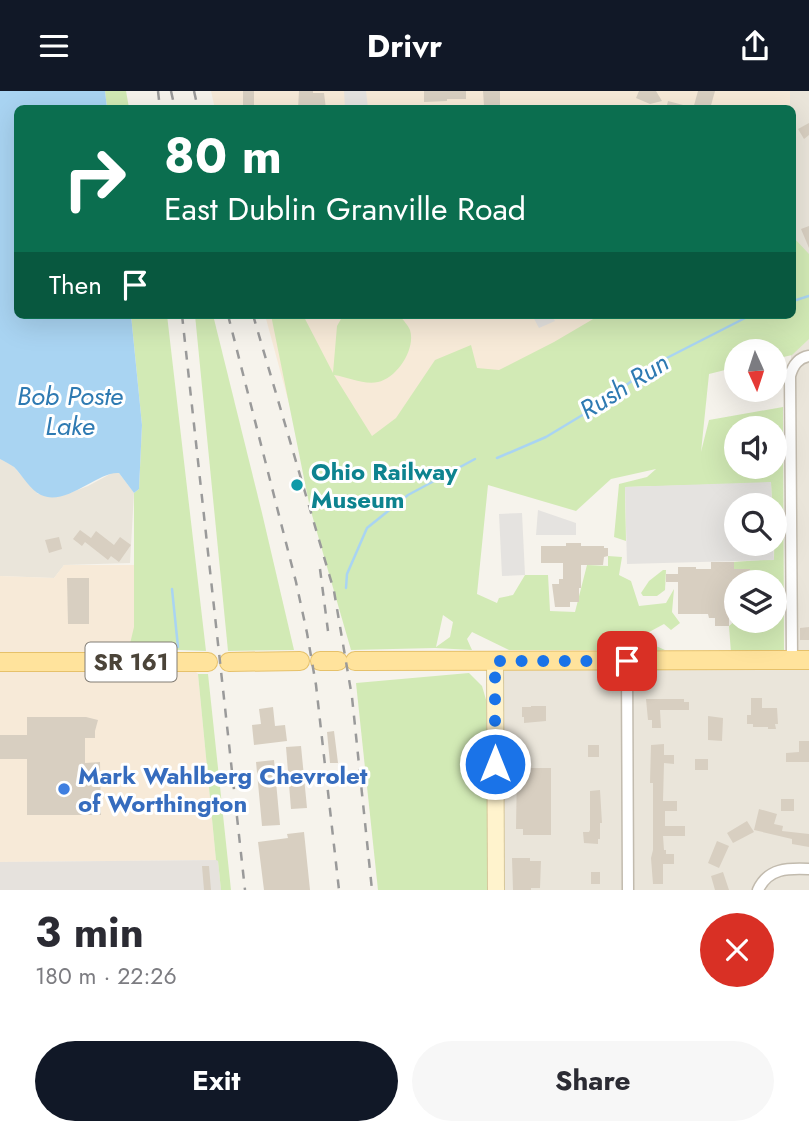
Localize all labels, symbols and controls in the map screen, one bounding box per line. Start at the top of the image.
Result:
text: Drivr [367,23,442,69]
icon: menu [35,27,73,65]
icon: share [736,27,774,65]
text: 80 m [164,121,282,191]
icon: right [49,133,140,224]
text: East Dublin Granville Road [164,186,526,232]
text: Then [49,266,102,304]
icon: arrive [116,266,154,304]
north arrow [724,339,788,403]
map controls [724,339,787,633]
water label: Rush Run [572,344,676,428]
water label: Bob Poste Lake [17,377,123,445]
button: sound [724,416,787,479]
place label: Ohio Railway Museum [311,454,458,517]
marker: Ohio Railway Museum [289,477,305,493]
button: search [724,493,787,556]
button: layers [724,570,787,633]
pin [597,631,657,691]
icon: arrive [608,642,646,680]
road number: SR 161 [86,643,176,681]
position arrow [458,727,532,801]
place label: Mark Wahlberg Chevrolet of Worthington [78,758,368,821]
marker: Mark Wahlberg Chevrolet of Worthington [56,781,72,797]
text: 3 min [35,902,144,963]
button: close [700,913,774,987]
text: 180 m · 22:26 [35,959,177,993]
button: Exit [35,1041,398,1121]
button: Share [412,1041,774,1121]

